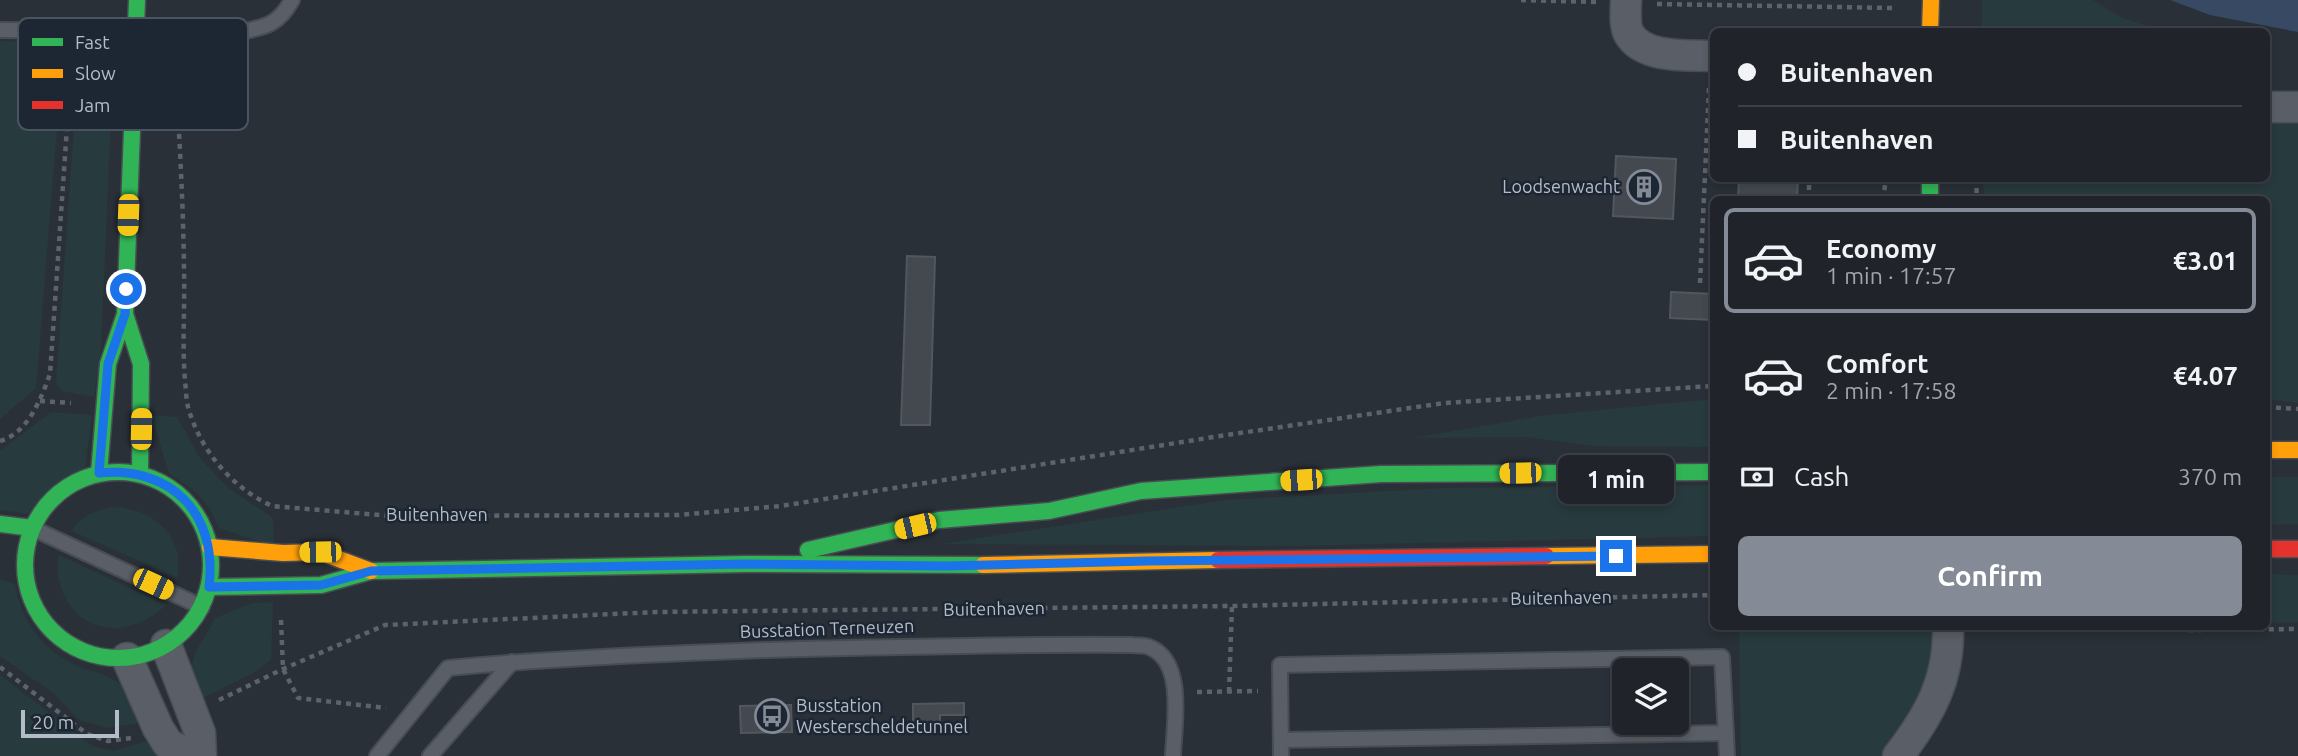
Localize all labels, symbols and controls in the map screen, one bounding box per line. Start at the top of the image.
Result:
legend [18,18,248,130]
text: Fast [75,31,110,53]
text: Buitenhaven [1780,58,1934,87]
text: Slow [75,62,116,84]
text: Jam [75,94,111,116]
text: Buitenhaven [1780,125,1934,154]
building icon: Loodsenwacht [1625,168,1663,206]
place label: Loodsenwacht [1502,176,1620,196]
car [117,194,140,236]
icon: car [1742,229,1805,292]
text: Economy [1826,234,1936,263]
text: €3.01 [2173,246,2238,275]
text: 1 min · 17:57 [1826,263,1957,288]
route start [110,273,142,305]
icon: car [1742,344,1805,407]
text: Comfort [1826,349,1929,378]
text: €4.07 [2173,361,2238,390]
text: 2 min · 17:58 [1826,378,1957,403]
car [131,408,152,450]
callout: 1 min [1558,454,1674,504]
icon: cash [1738,458,1776,496]
car [1499,462,1542,484]
text: Cash [1794,462,1849,491]
text: 370 m [2178,464,2242,489]
text: 1 min [1587,467,1645,492]
car [1280,468,1323,492]
street label: Buitenhaven [386,504,488,524]
car [893,511,938,541]
button: Confirm [1738,536,2242,616]
route end [1600,540,1632,572]
car [299,541,342,563]
car [130,566,177,602]
street label: Buitenhaven [1510,586,1612,608]
street label: Buitenhaven [943,597,1045,619]
street label: Busstation Terneuzen [739,615,915,641]
map controls [1612,658,1689,735]
button: layers [1612,658,1689,735]
place label: Busstation Westerscheldetunnel [796,695,968,736]
bus stop icon: Busstation Westerscheldetunnel [753,697,791,735]
scale bar [21,707,119,739]
text: 20 m [32,711,74,733]

